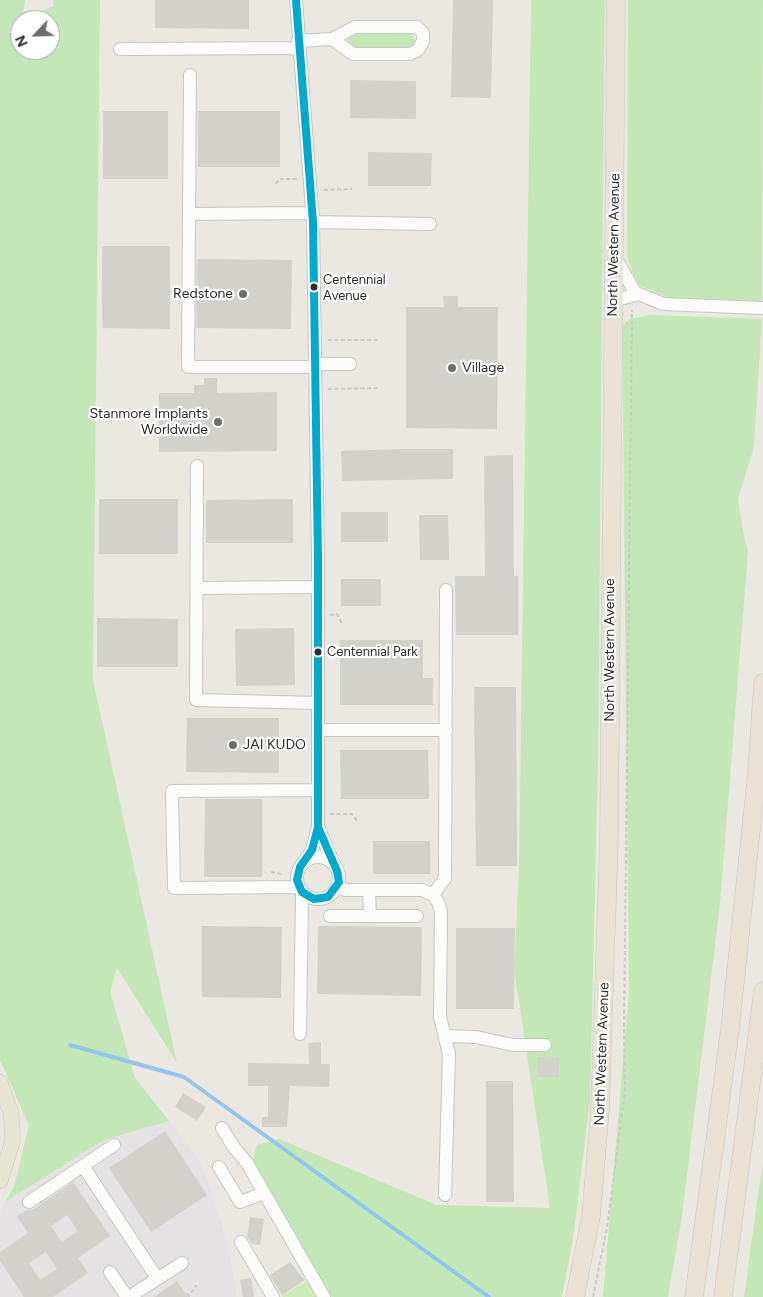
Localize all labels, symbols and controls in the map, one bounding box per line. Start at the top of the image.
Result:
north arrow [10,10,60,60]
text: N [12,33,32,49]
street label: North Western Avenue [604,173,624,317]
place label: Centennial Avenue [323,272,386,303]
marker: Centennial Avenue [309,282,319,292]
place label: Redstone [173,286,233,302]
marker: Redstone [237,288,249,300]
place label: Village [462,360,504,376]
marker: Village [446,362,458,374]
place label: Stanmore Implants Worldwide [89,406,208,438]
marker: Stanmore Implants Worldwide [212,416,224,428]
street label: North Western Avenue [602,578,618,722]
place label: Centennial Park [327,644,418,660]
marker: Centennial Park [313,647,323,657]
place label: JAI KUDO [243,737,306,753]
marker: JAI KUDO [227,739,239,751]
street label: North Western Avenue [591,982,613,1126]

